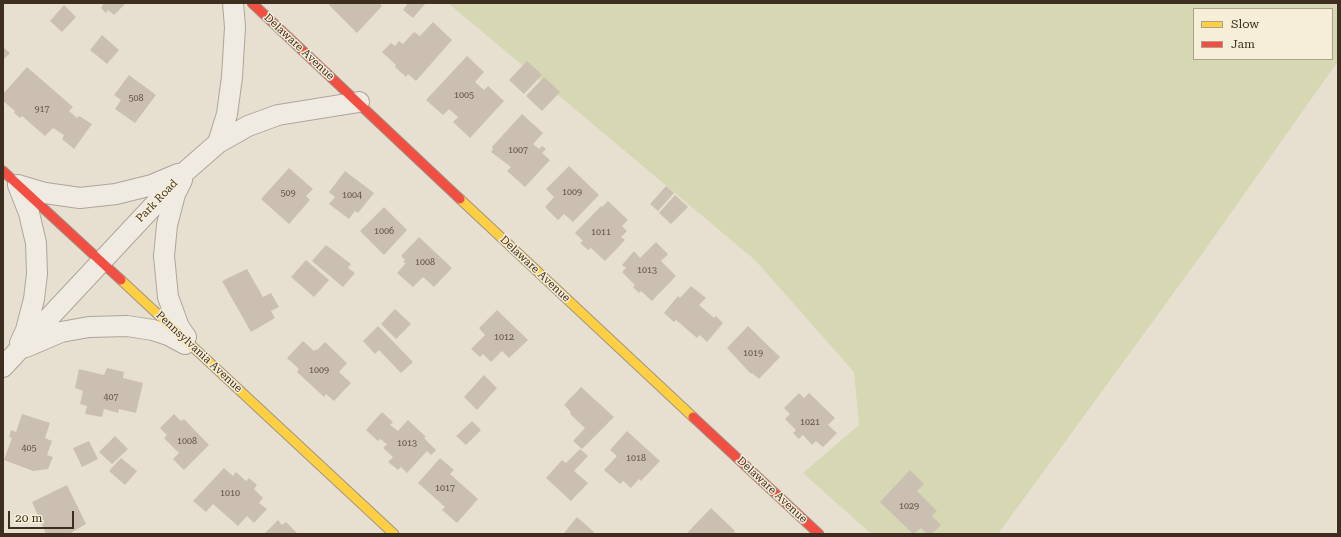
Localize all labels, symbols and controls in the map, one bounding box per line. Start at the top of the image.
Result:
legend [1193,8,1333,60]
street label: Delaware Avenue [261,11,337,83]
text: Slow [1231,17,1259,31]
text: Jam [1231,37,1255,51]
house number: 1005 [454,90,474,100]
house number: 508 [128,93,144,103]
house number: 917 [34,104,50,114]
house number: 1007 [508,145,528,155]
street label: Park Road [133,177,181,225]
house number: 1009 [562,187,582,197]
house number: 509 [280,188,296,198]
house number: 1004 [342,190,362,200]
house number: 1006 [374,226,394,236]
house number: 1011 [591,227,611,237]
street label: Delaware Avenue [497,233,573,305]
house number: 1008 [415,257,435,267]
house number: 1013 [637,265,657,275]
street label: Pennsylvania Avenue [153,309,245,395]
house number: 1012 [494,332,514,342]
house number: 1019 [743,348,763,358]
house number: 1009 [309,365,329,375]
house number: 407 [103,392,119,402]
house number: 1021 [800,417,820,427]
house number: 1008 [177,436,197,446]
house number: 1013 [397,438,417,448]
house number: 405 [21,443,37,453]
house number: 1018 [626,453,646,463]
street label: Delaware Avenue [734,454,810,526]
house number: 1017 [435,483,455,493]
house number: 1010 [220,488,240,498]
house number: 1029 [899,501,919,511]
scale bar [10,503,76,529]
text: 20 m [15,511,42,525]

